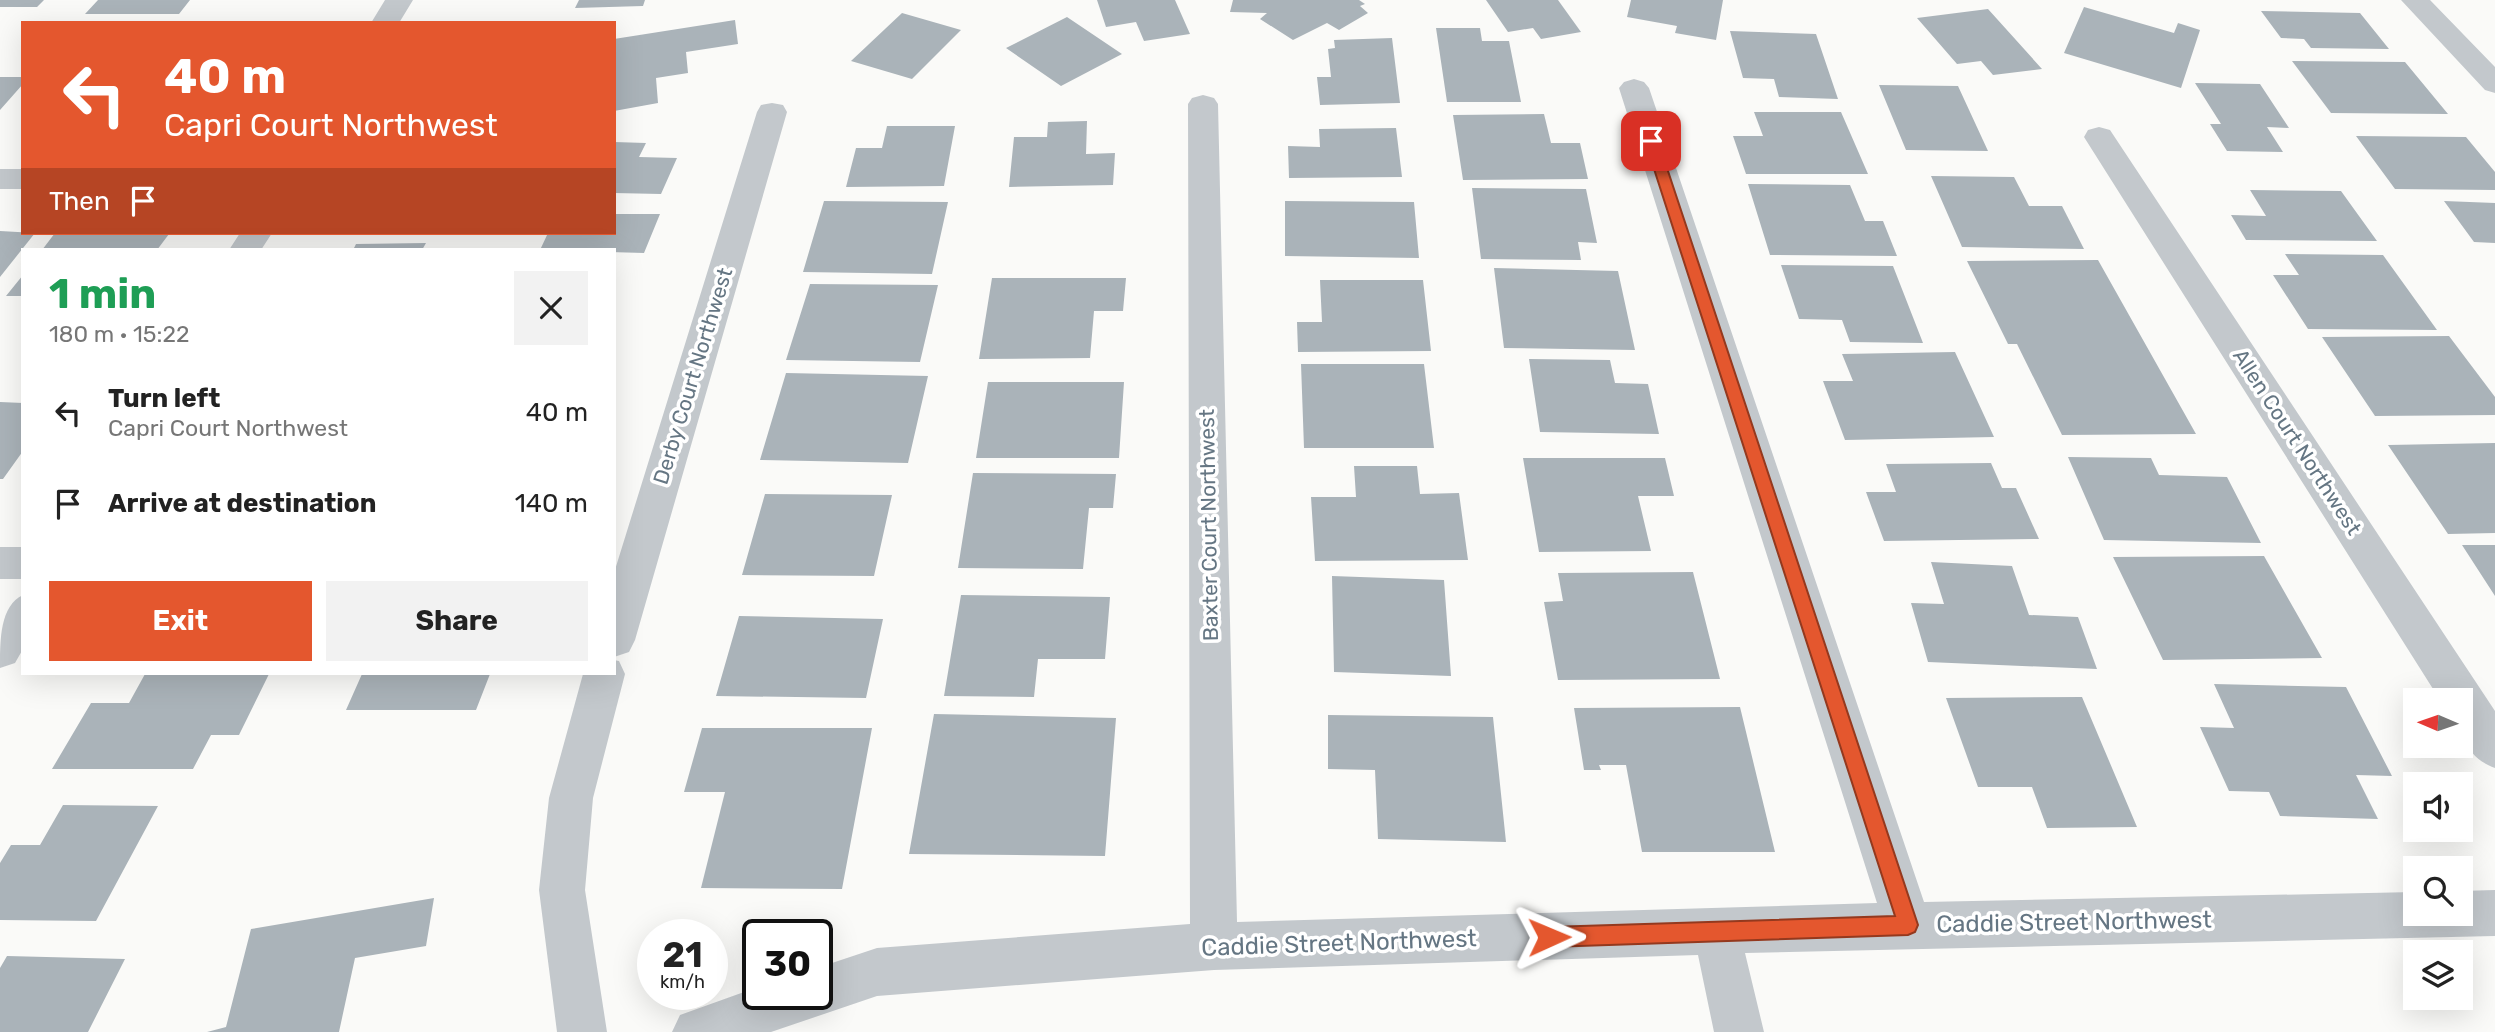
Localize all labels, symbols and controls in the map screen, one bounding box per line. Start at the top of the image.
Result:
text: 40 m [164,47,286,105]
icon: left [49,49,140,140]
text: Capri Court Northwest [164,106,498,144]
pin [1621,111,1681,171]
icon: arrive [1632,122,1670,160]
icon: arrive [124,182,162,220]
text: Then [49,186,110,217]
street label: Derby Court Northwest [648,265,737,487]
text: 1 min [49,269,156,319]
button: close [514,271,588,345]
text: 180 m · 15:22 [49,320,189,348]
street label: Allen Court Northwest [2228,344,2367,539]
text: Turn left [108,383,220,414]
icon: left [49,394,87,432]
text: 40 m [526,397,588,428]
street label: Baxter Court Northwest [1194,409,1223,641]
text: Capri Court Northwest [108,414,348,442]
icon: arrive [49,485,87,523]
text: Arrive at destination [108,488,376,519]
text: 140 m [515,488,588,519]
button: Exit [49,581,312,661]
button: Share [326,581,588,661]
north arrow [2403,688,2473,758]
map controls [2403,688,2473,1010]
button: sound [2403,772,2473,842]
button: search [2403,856,2473,926]
position arrow [1512,900,1586,974]
street label: Caddie Street Northwest [1936,906,2212,938]
speed limit sign: 30 [742,919,833,1010]
street label: Caddie Street Northwest [1201,924,1477,962]
text: 21 [662,934,703,976]
button: layers [2403,940,2473,1010]
text: km/h [660,971,705,993]

